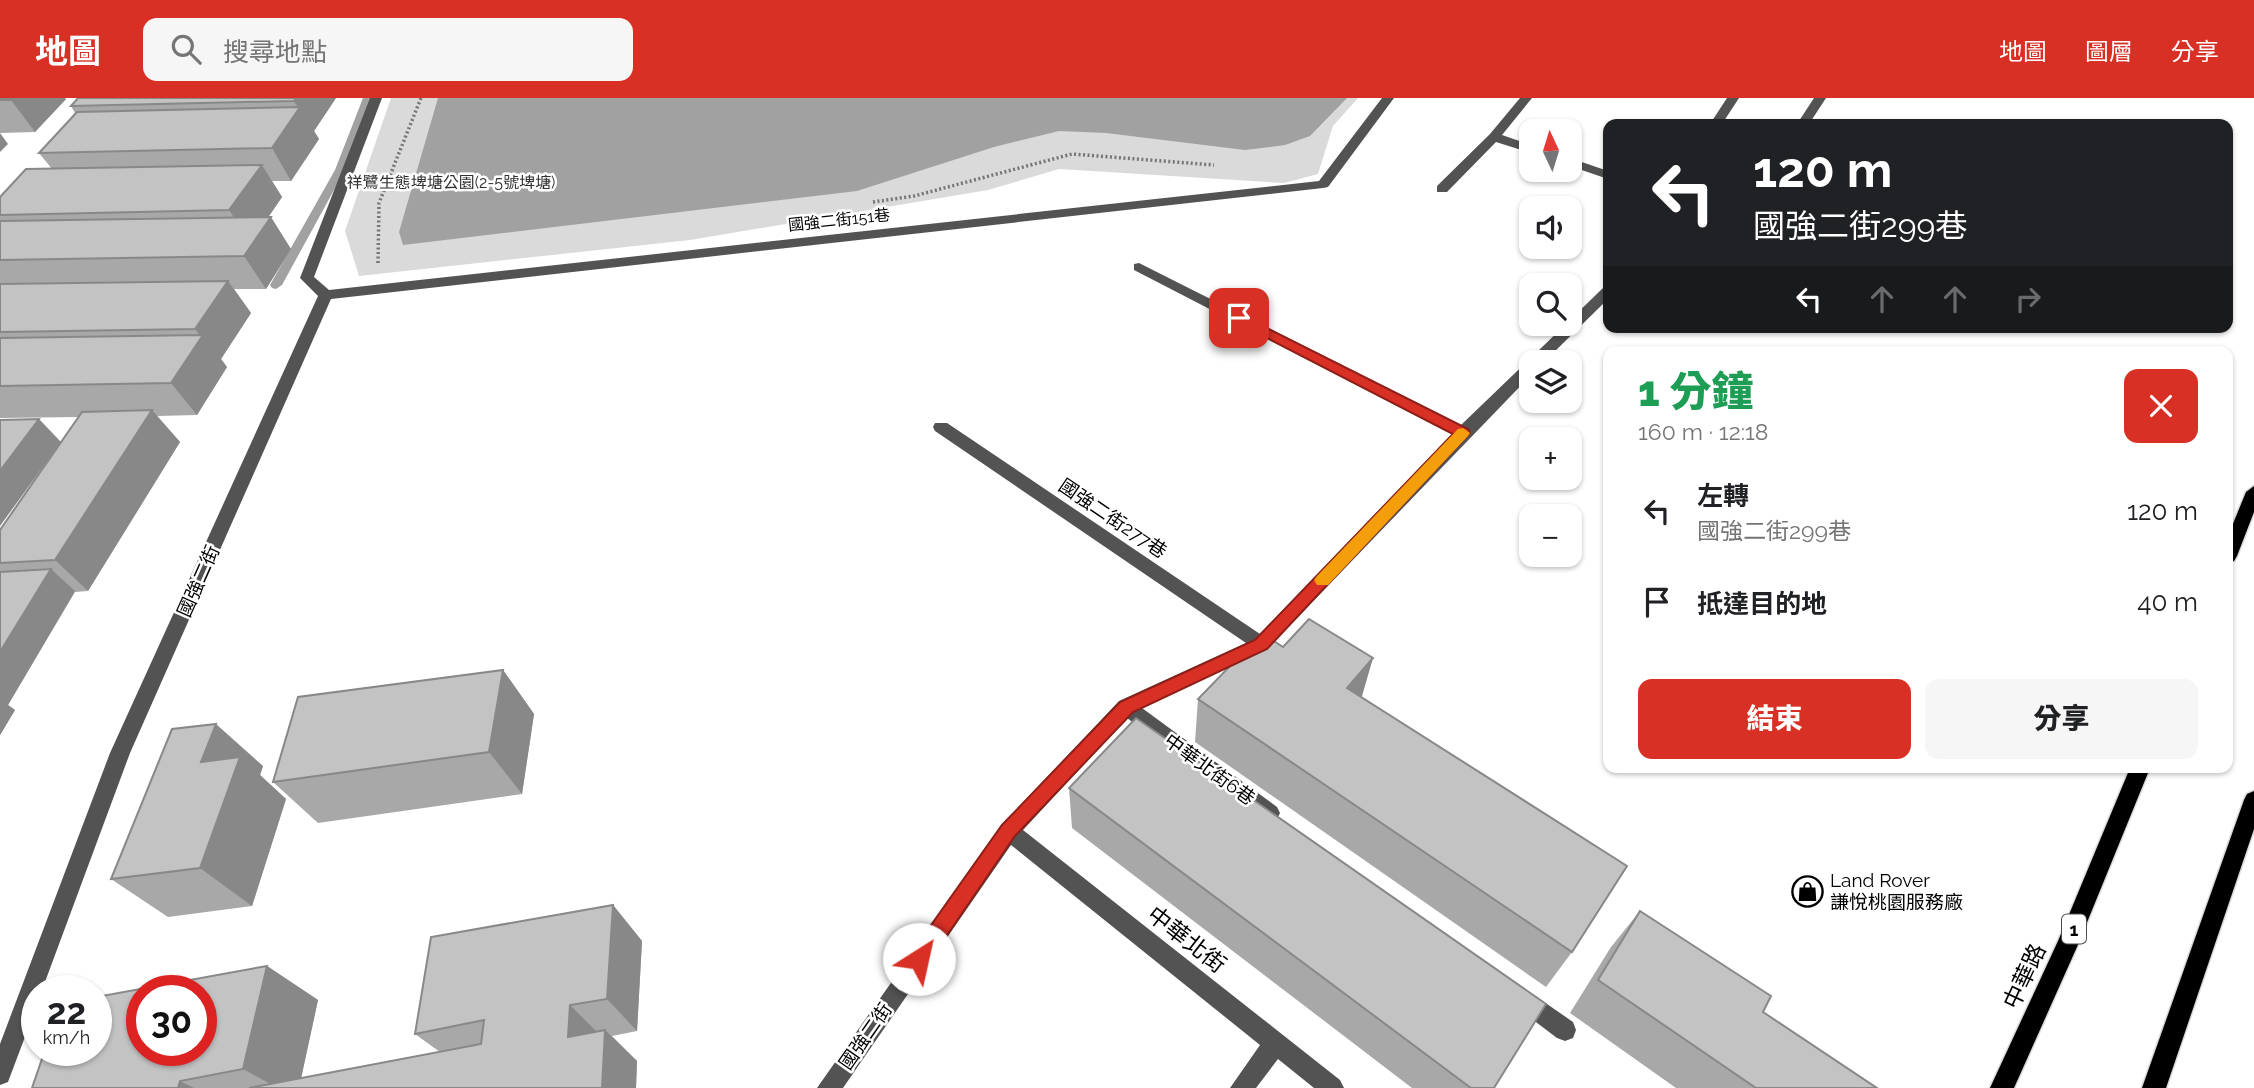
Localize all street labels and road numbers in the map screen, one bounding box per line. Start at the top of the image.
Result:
street label: 國強二街151巷 [787,205,891,235]
street label: 國強二街277巷 [1055,474,1171,562]
street label: 國強二街 [172,542,224,620]
street label: 中華北街6巷 [1160,729,1260,809]
street label: 中華北街 [1142,900,1232,978]
road number: 1 [2062,914,2086,944]
street label: 中華路 [1997,939,2051,1013]
street label: 國強二街 [834,999,896,1073]

